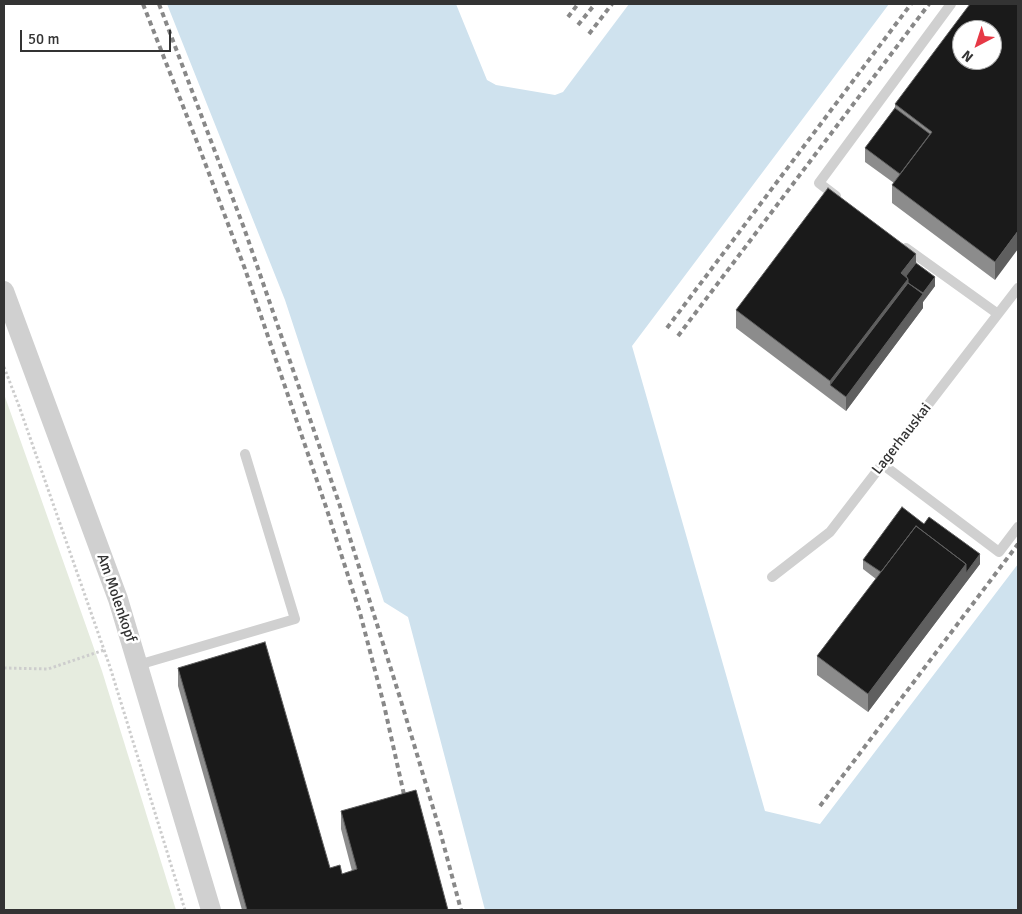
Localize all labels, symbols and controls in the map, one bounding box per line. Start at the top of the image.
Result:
scale bar [22,20,174,52]
north arrow [952,20,1002,70]
text: 50 m [28,30,59,48]
text: N [958,46,977,66]
street label: Lagerhauskai [868,400,936,478]
street label: Am Molenkopf [92,551,140,645]

